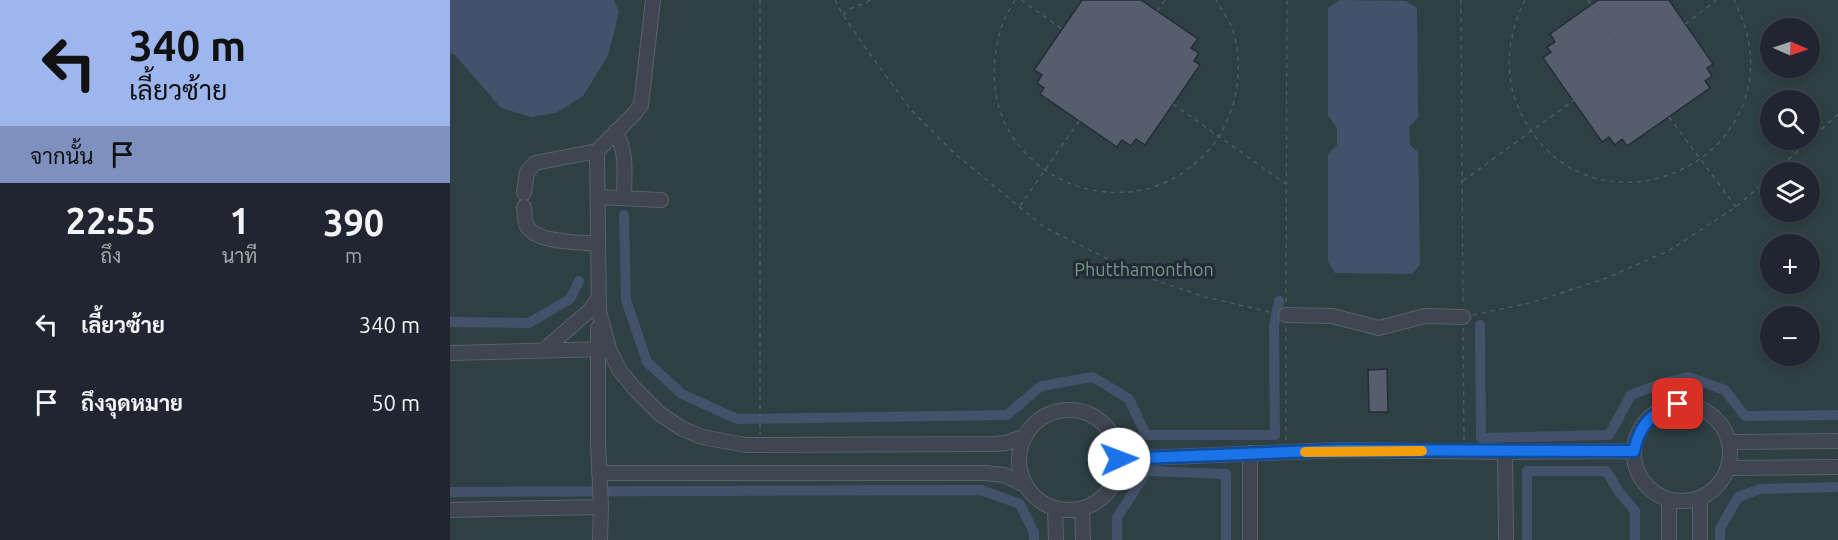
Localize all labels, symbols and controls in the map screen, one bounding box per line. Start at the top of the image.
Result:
north arrow [1760,18,1820,78]
map controls [1760,18,1820,366]
text: 340 m [129,22,246,69]
icon: left [30,24,108,102]
text: เลี้ยวซ้าย [129,75,227,105]
button: search [1760,90,1820,150]
icon: arrive [106,138,139,171]
text: จากนั้น [30,143,94,168]
button: layers [1760,162,1820,222]
text: 22:55 [66,200,156,241]
text: 1 [229,200,250,241]
text: 390 [323,202,384,243]
button: + [1760,234,1820,294]
text: ถึง [101,244,121,267]
text: นาที [222,244,257,267]
text: m [345,244,362,267]
park label: Phutthamonthon [1074,259,1214,279]
button: − [1760,306,1820,366]
icon: left [30,308,63,341]
text: เลี้ยวซ้าย [81,312,165,337]
text: 340 m [359,312,420,337]
pin [1652,378,1703,429]
icon: arrive [30,386,63,419]
icon: arrive [1661,387,1694,420]
text: ถึงจุดหมาย [81,390,183,415]
text: 50 m [371,390,420,415]
position arrow [1087,427,1151,491]

